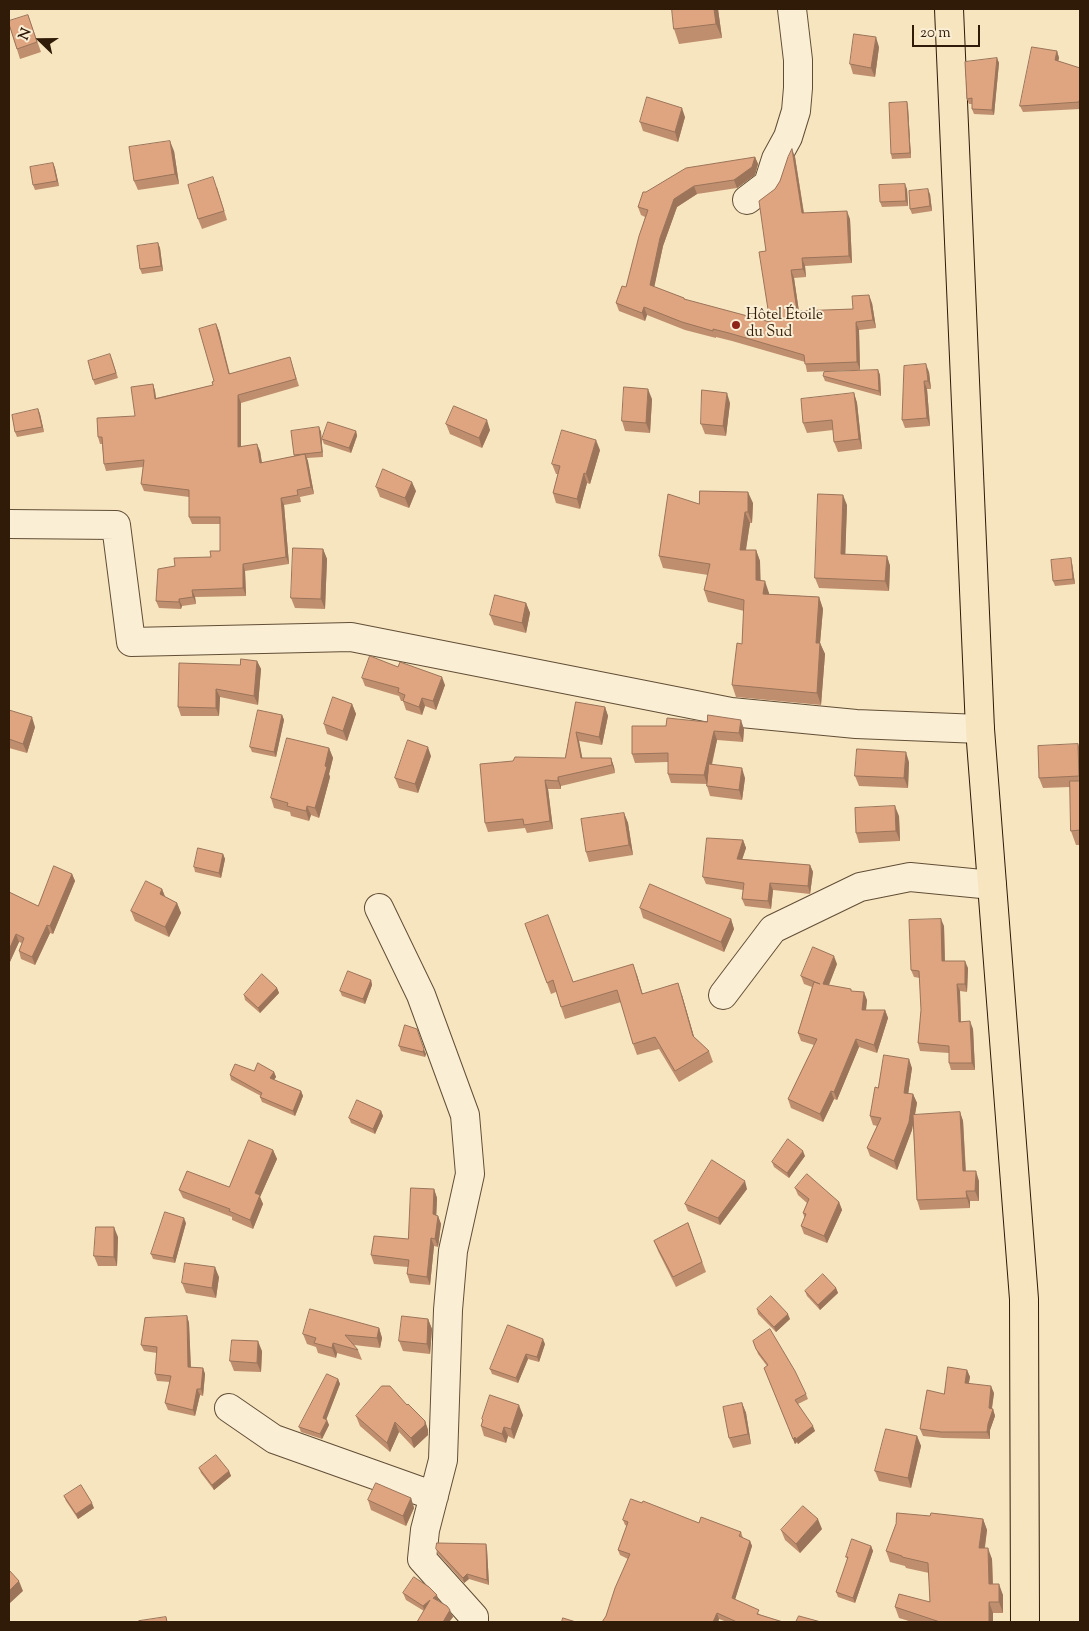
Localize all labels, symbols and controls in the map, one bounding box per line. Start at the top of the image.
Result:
north arrow [15,15,65,65]
scale bar [914,15,982,47]
text: 20 m [920,23,951,44]
text: N [15,25,37,43]
place label: Hôtel Étoile du Sud [746,307,823,342]
marker: Hôtel Étoile du Sud [730,319,742,331]

